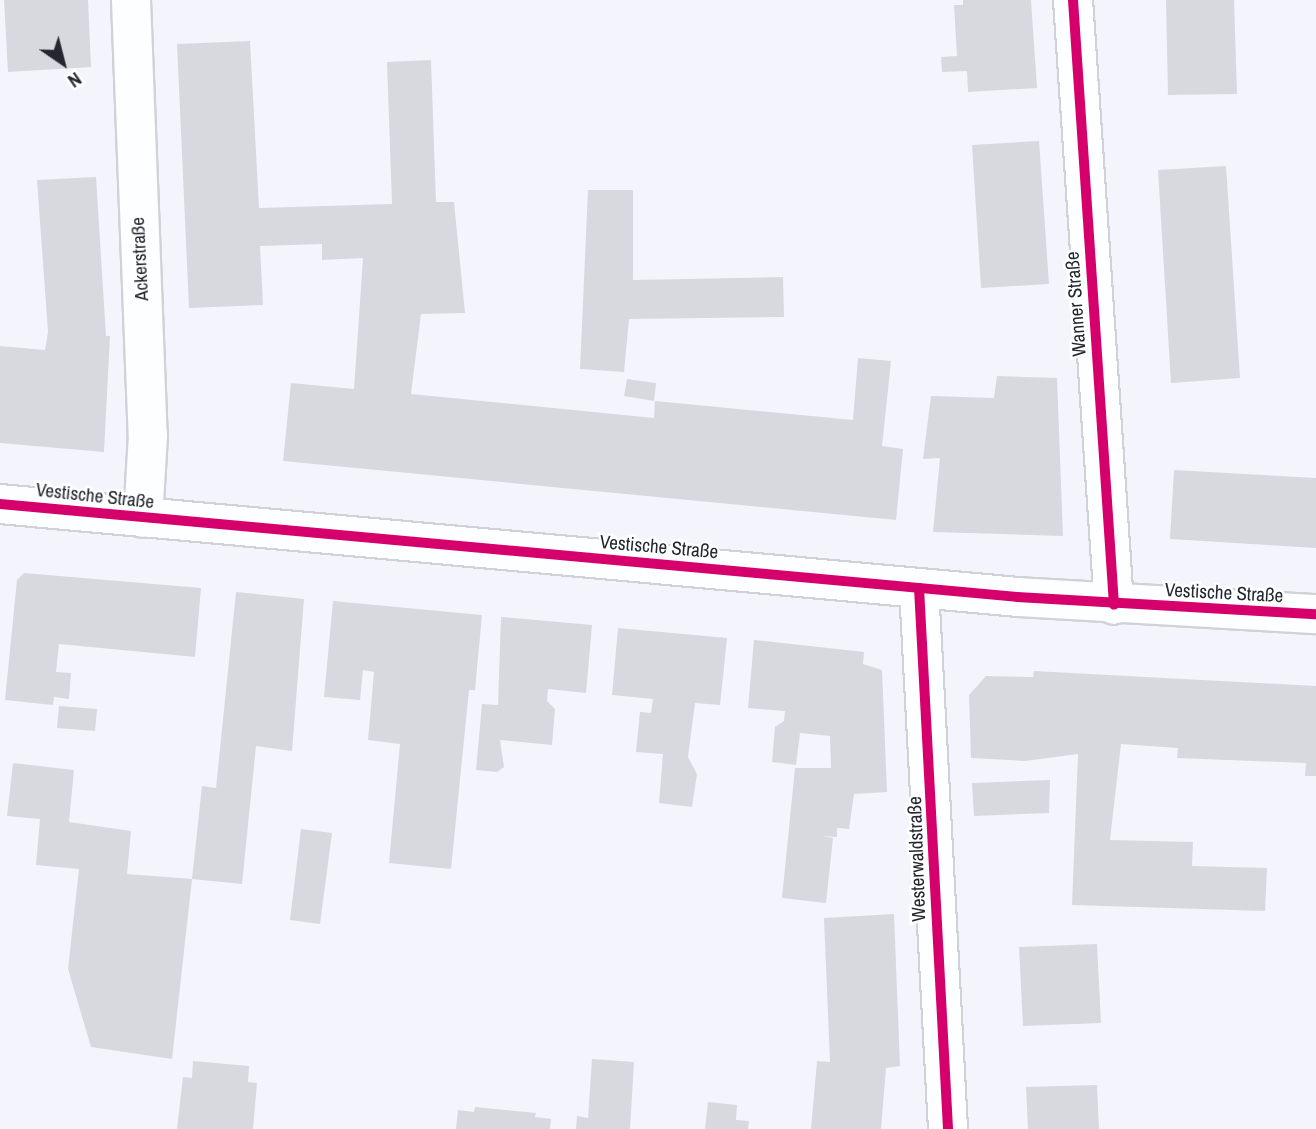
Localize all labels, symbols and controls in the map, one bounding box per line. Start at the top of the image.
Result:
north arrow [28,28,98,98]
text: N [63,66,87,94]
street label: Ackerstraße [126,216,154,302]
street label: Wanner Straße [1061,251,1091,357]
street label: Vestische Straße [35,478,155,514]
street label: Vestische Straße [599,530,719,564]
street label: Vestische Straße [1164,579,1284,607]
street label: Westerwaldstraße [903,796,931,922]

